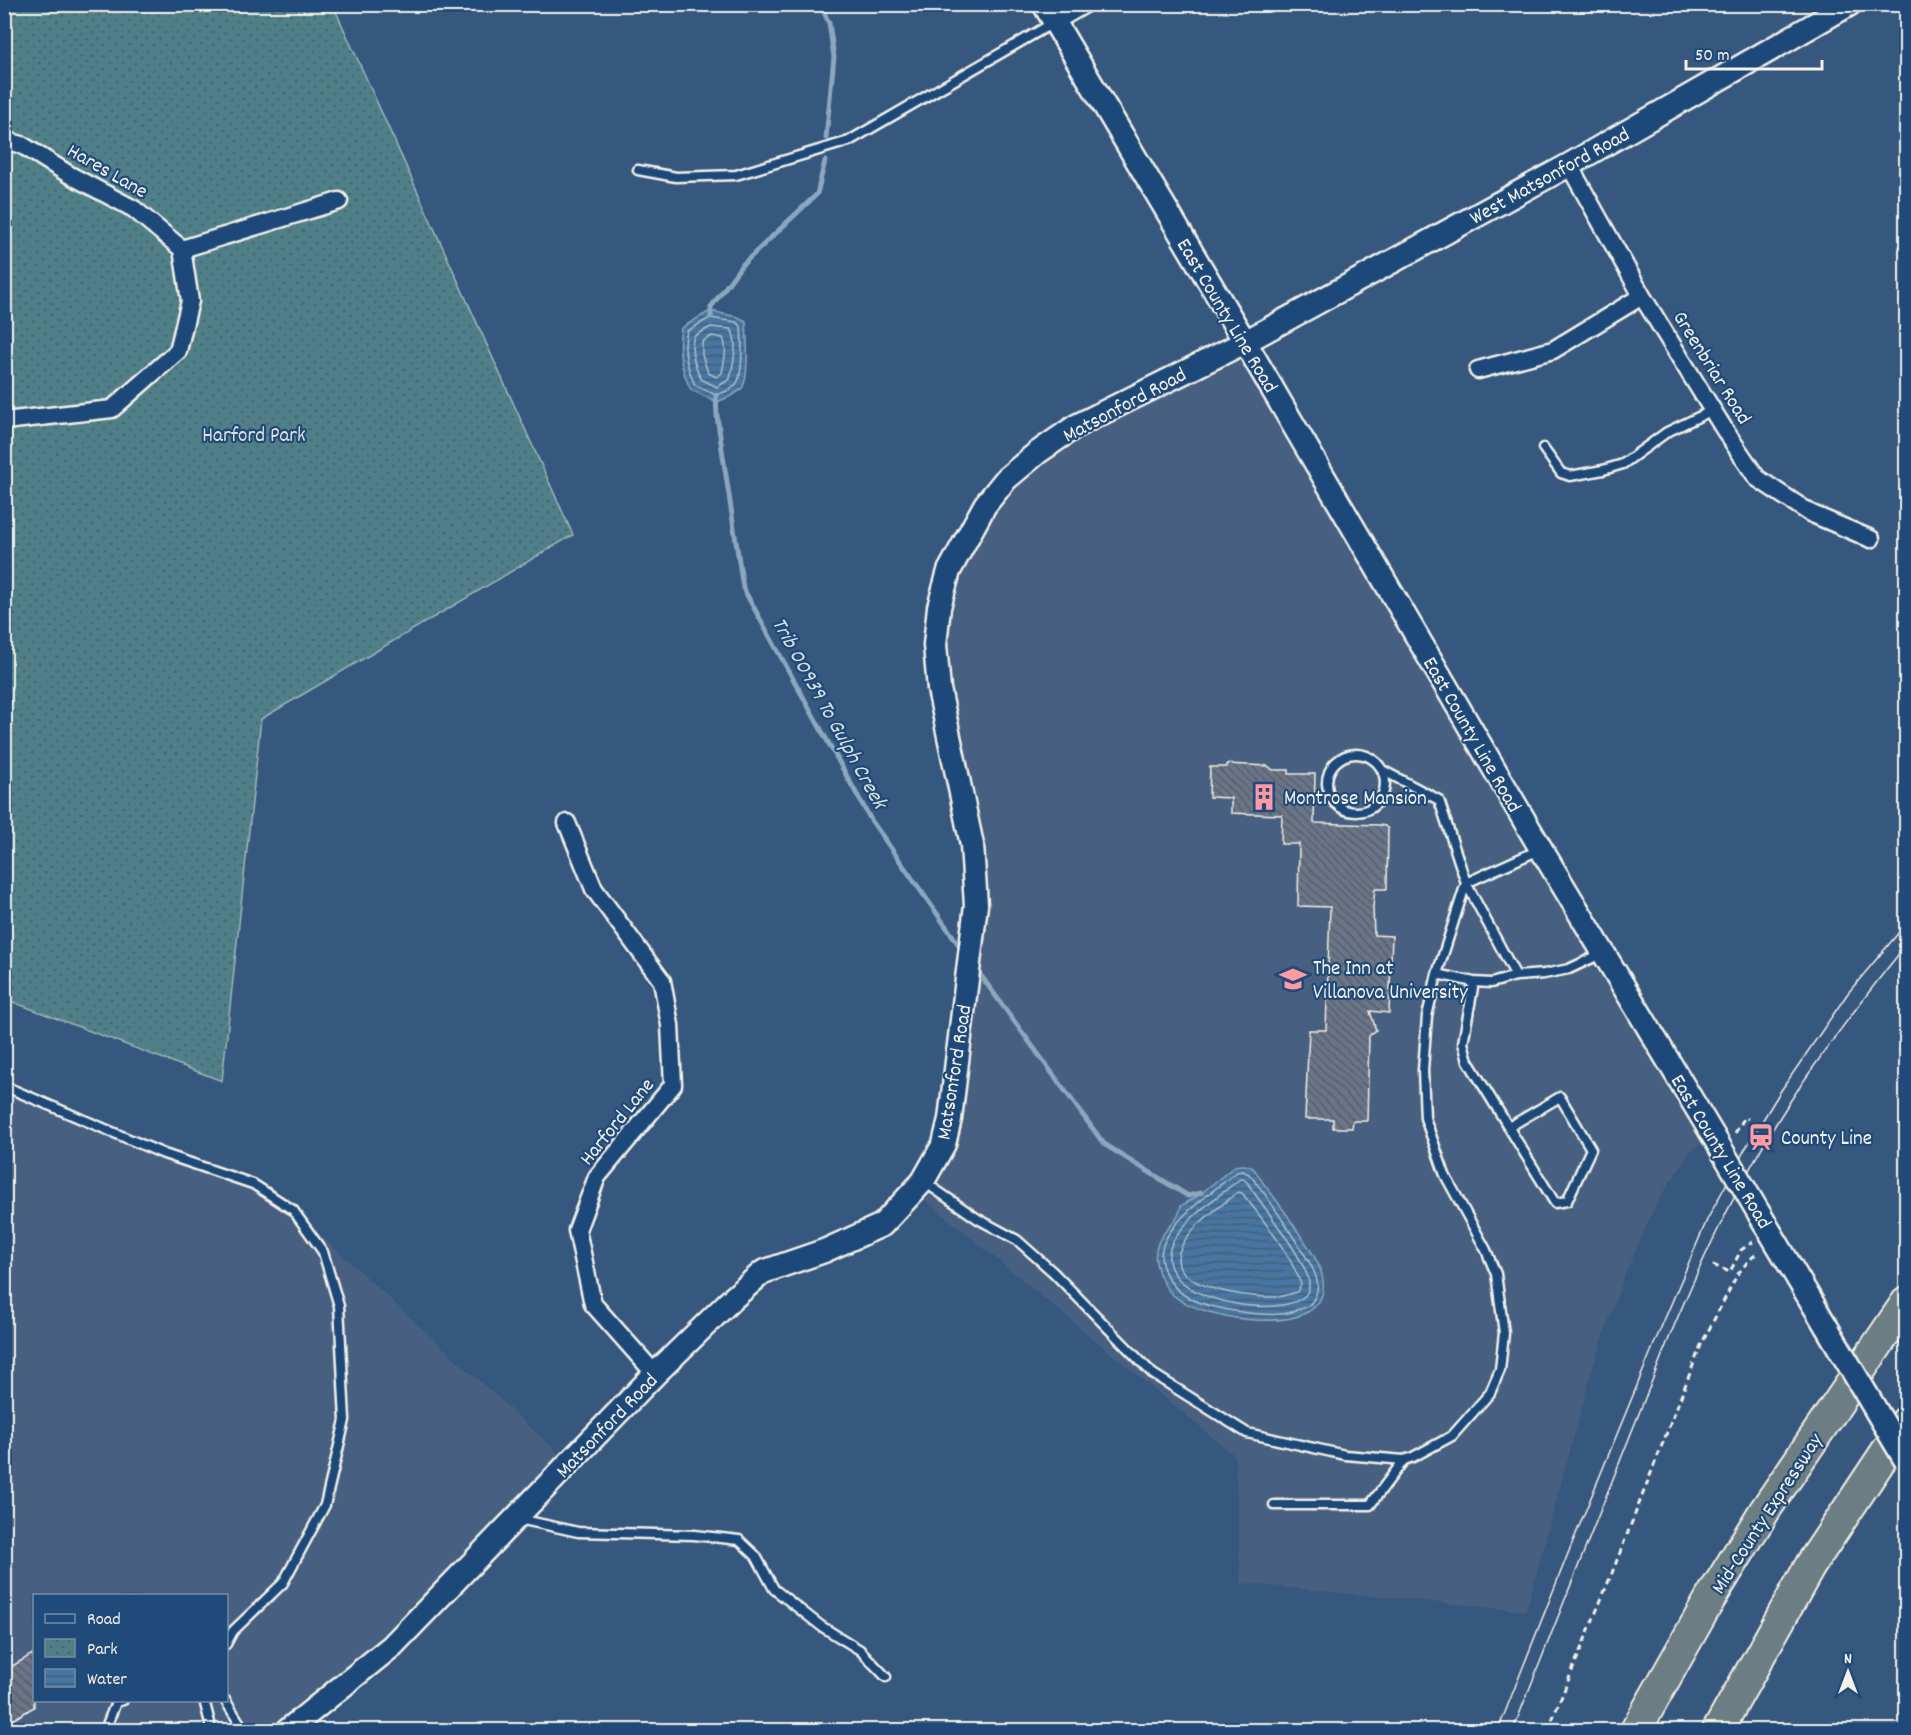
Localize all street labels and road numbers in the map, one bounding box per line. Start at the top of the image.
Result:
street label: West Matsonford Road [1465,121,1636,234]
street label: Hares Lane [61,137,152,208]
street label: East County Line Road [1167,233,1284,400]
street label: Greenbriar Road [1664,306,1757,431]
street label: Matsonford Road [1058,361,1193,452]
street label: East County Line Road [1413,652,1527,819]
street label: Matsonford Road [930,1003,981,1142]
street label: East County Line Road [1661,1069,1778,1236]
street label: Harford Lane [574,1073,663,1173]
street label: Matsonford Road [550,1368,666,1487]
street label: Mid-County Expressway [1705,1428,1832,1601]

